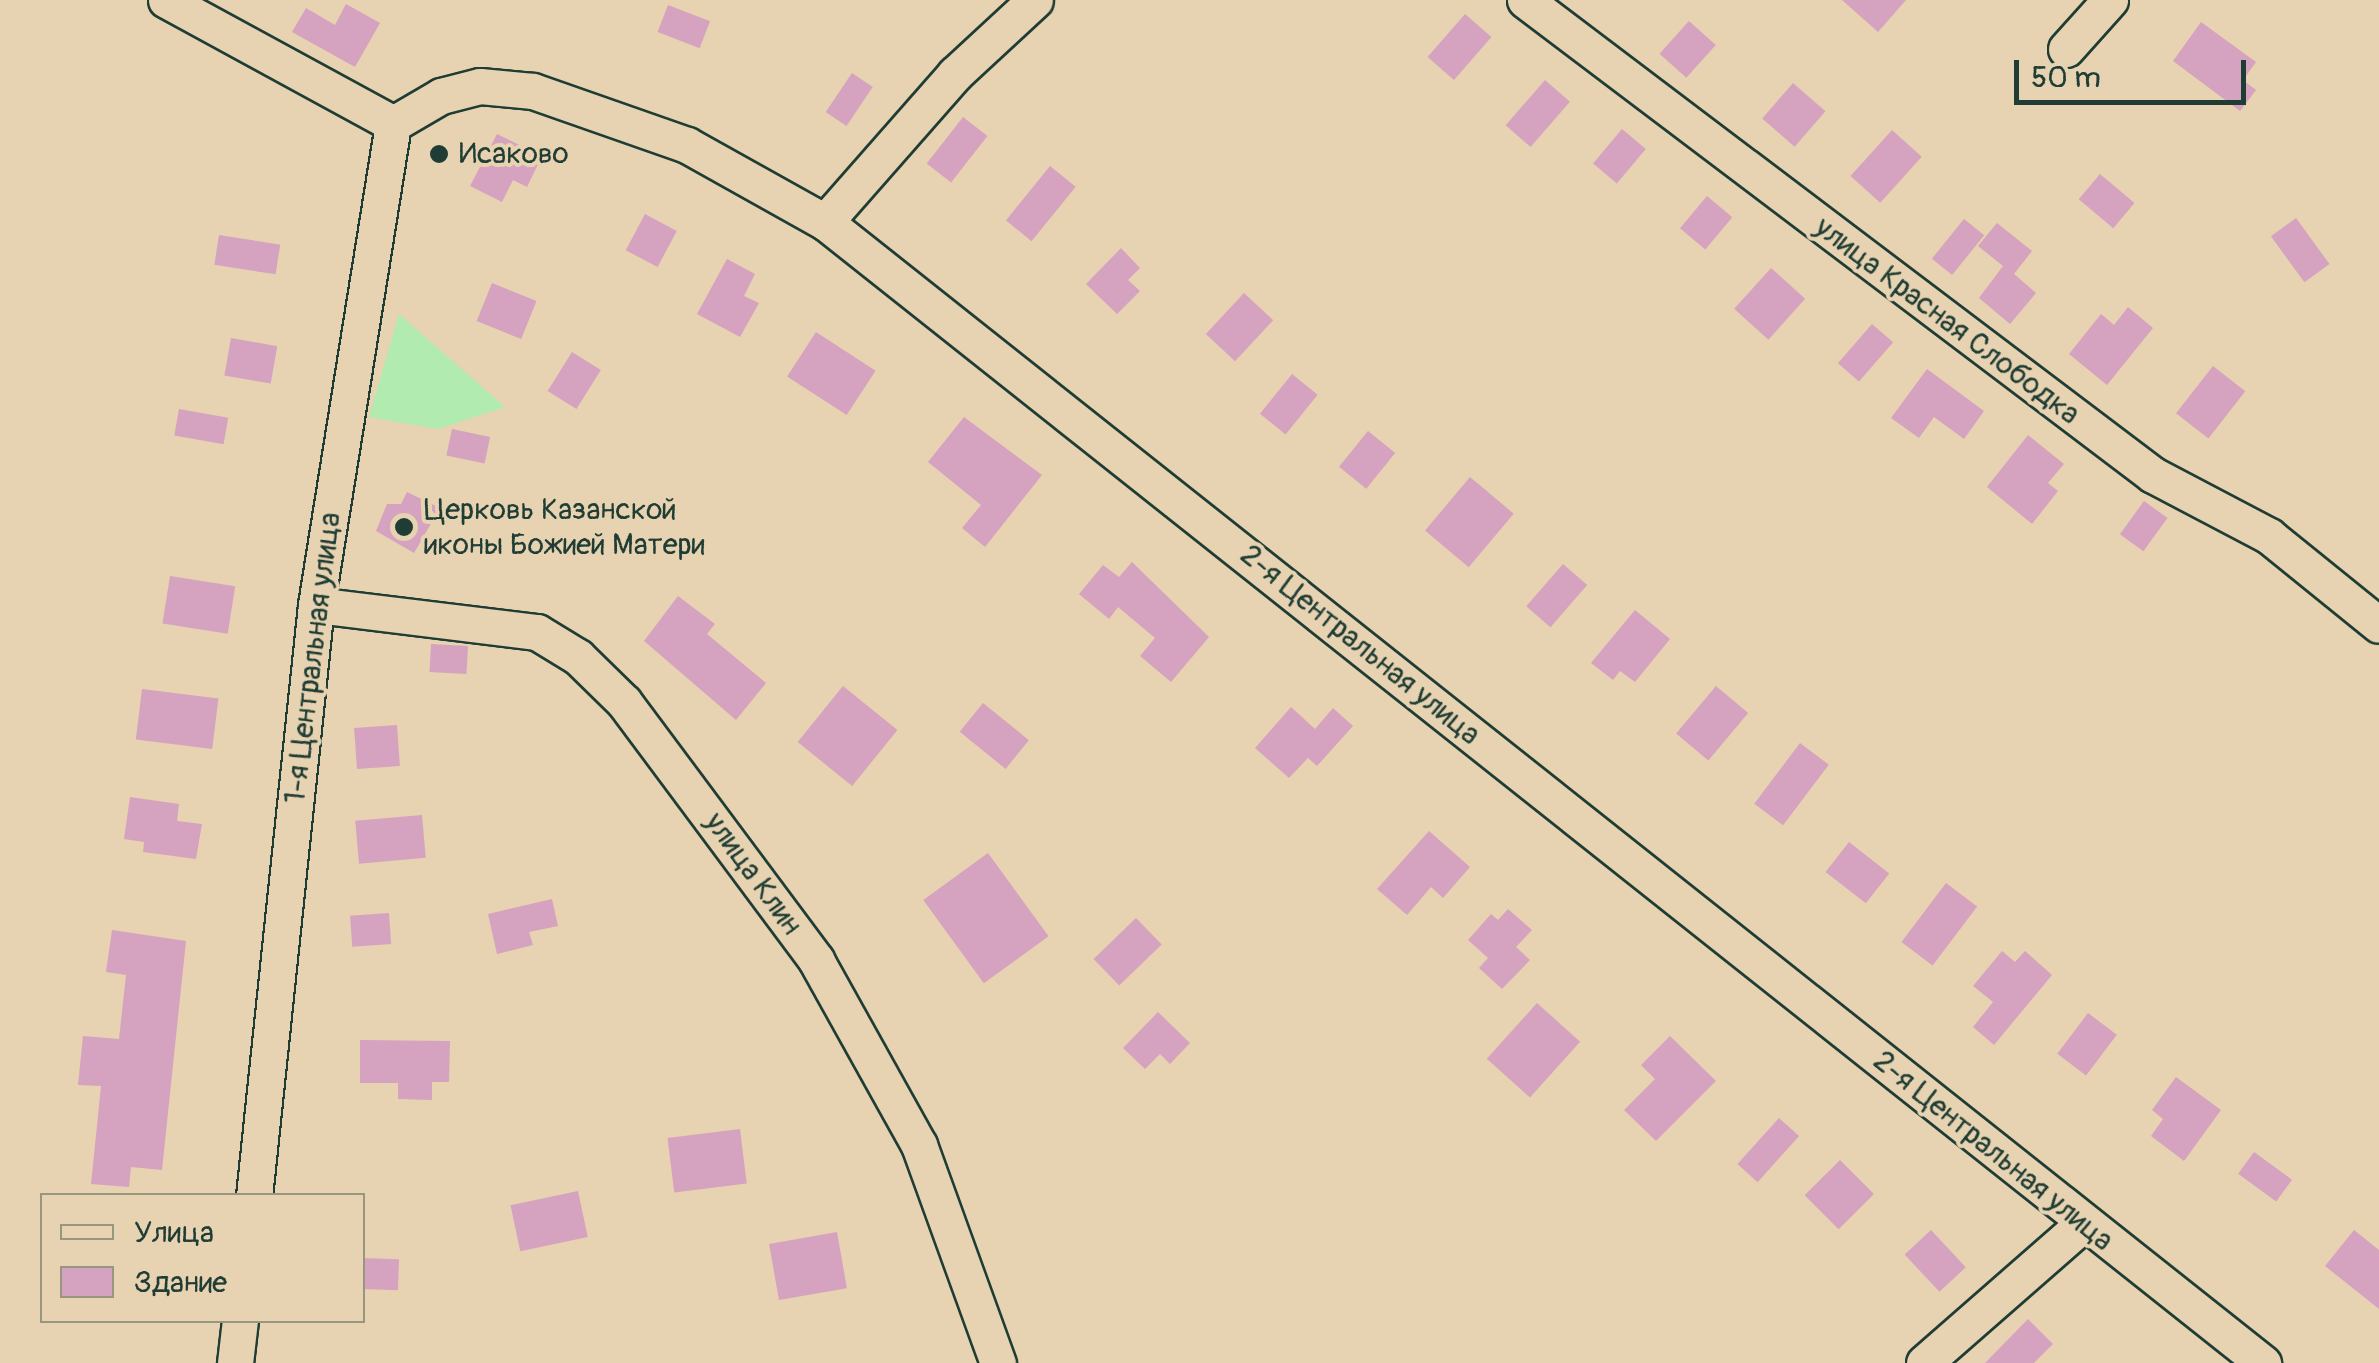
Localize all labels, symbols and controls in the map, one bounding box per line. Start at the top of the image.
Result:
scale bar [2019,40,2252,102]
text: 50 m [2031,59,2101,96]
place label: Исаково [459,136,569,172]
marker: Исаково [428,143,450,165]
street label: улица Красная Слободка [1807,210,2087,432]
place label: Церковь Казанской иконы Божией Матери [424,492,705,562]
street label: 1-я Центральная улица [277,510,349,806]
marker: Церковь Казанской иконы Божией Матери [393,516,415,538]
street label: 2-я Центральная улица [1233,537,1487,753]
street label: улица Клин [697,806,809,942]
street label: 2-я Центральная улица [1866,1043,2120,1259]
legend [40,1193,365,1323]
text: Улица [134,1214,214,1251]
text: Здание [134,1264,227,1301]

